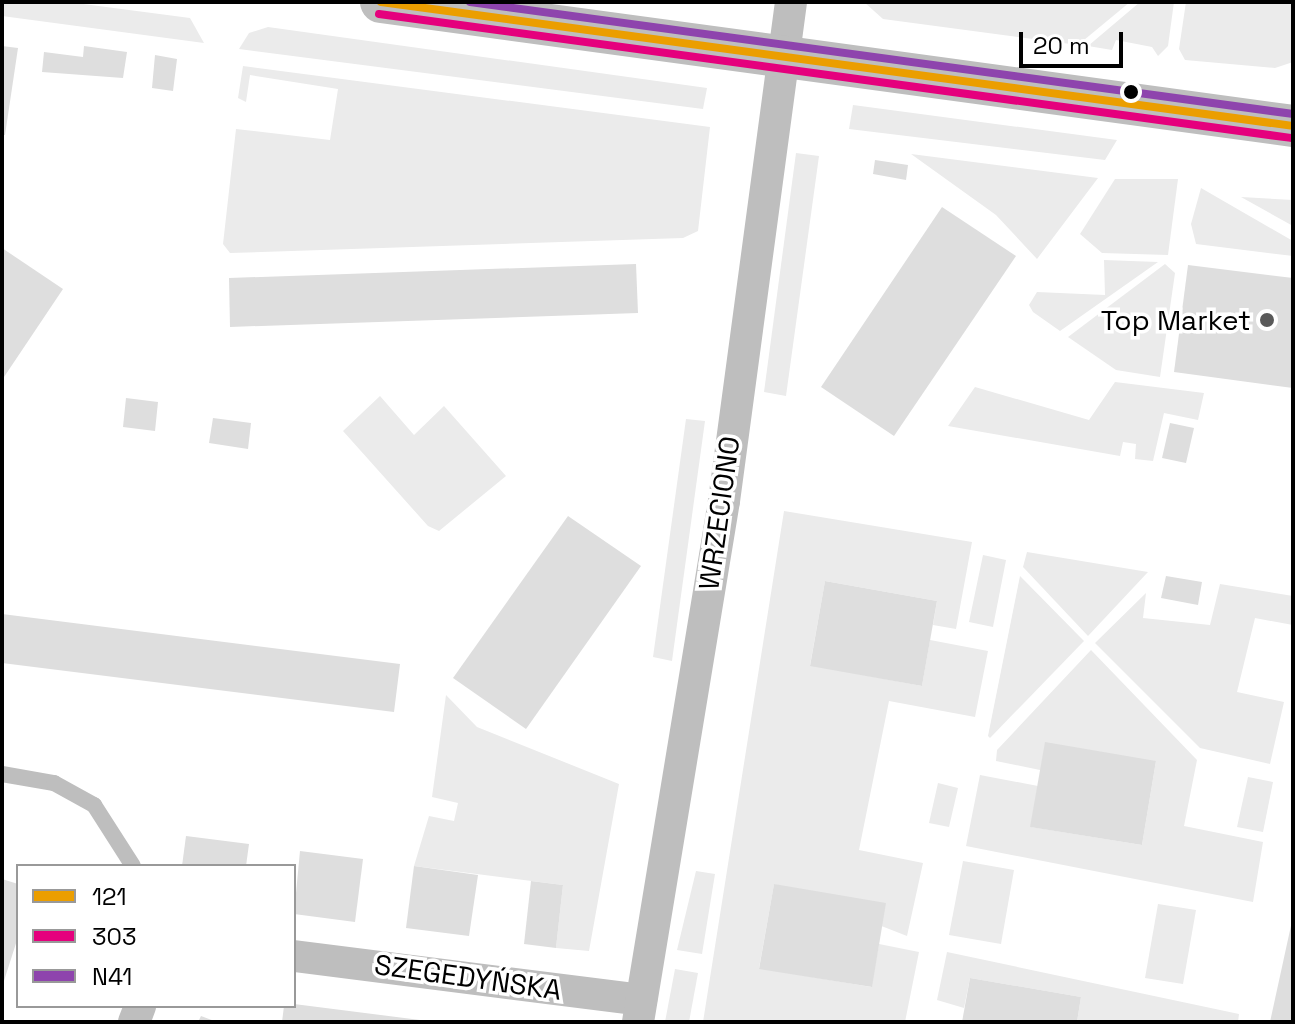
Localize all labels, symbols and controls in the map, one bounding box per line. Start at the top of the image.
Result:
scale bar [1023,16,1127,66]
text: 20 m [1033,30,1090,61]
unlabelled marker [1123,84,1139,100]
place label: Top Market [1101,303,1251,337]
marker: Top Market [1258,311,1276,329]
street label: WRZECIONO [692,434,746,592]
legend [16,864,296,1008]
text: 121 [92,881,127,912]
text: 303 [92,921,136,952]
street label: SZEGEDYŃSKA [372,947,564,1007]
text: N41 [92,961,132,992]

